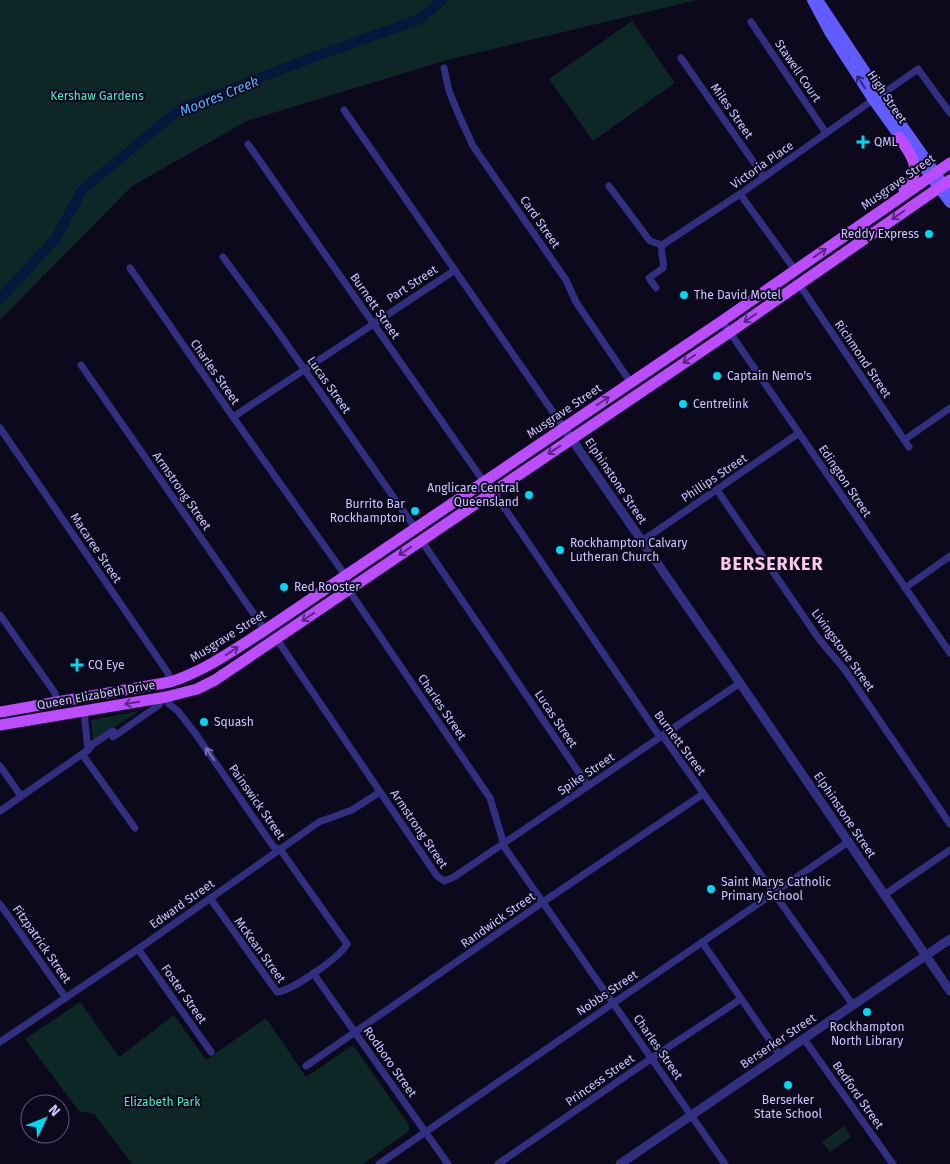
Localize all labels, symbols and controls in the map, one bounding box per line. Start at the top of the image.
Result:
street label: Stawell Court [772,37,824,105]
street label: High Street [864,68,910,127]
water label: Moores Creek [177,73,262,120]
one-way arrow [856,75,867,89]
street label: Miles Street [708,81,756,142]
park label: Kershaw Gardens [50,89,144,103]
marker: QML [856,135,870,149]
place label: QML [874,135,898,149]
street label: Victoria Place [728,138,796,192]
street label: Musgrave Street [858,151,938,213]
street label: Card Street [517,193,563,251]
one-way arrow [891,210,905,220]
place label: Reddy Express [841,227,919,241]
marker: Reddy Express [923,228,935,240]
one-way arrow [813,248,827,258]
street label: Part Street [384,262,440,306]
street label: Burnett Street [347,270,403,342]
place label: The David Motel [694,288,782,302]
marker: The David Motel [678,289,690,301]
one-way arrow [743,313,757,323]
street label: Richmond Street [832,318,895,401]
street label: Charles Street [187,337,243,408]
street label: Lucas Street [304,354,354,417]
one-way arrow [682,354,696,364]
place label: Captain Nemo's [727,369,812,383]
marker: Captain Nemo's [711,370,723,382]
street label: Musgrave Street [524,381,604,441]
one-way arrow [596,396,610,407]
place label: Centrelink [693,397,749,411]
marker: Centrelink [677,398,689,410]
street label: Elphinstone Street [582,435,650,527]
street label: Edington Street [816,442,875,520]
one-way arrow [548,445,562,455]
street label: Armstrong Street [150,449,215,533]
street label: Phillips Street [679,451,750,505]
place label: Anglicare Central Queensland [427,481,519,509]
marker: Anglicare Central Queensland [523,489,535,501]
place label: Burrito Bar Rockhampton [330,497,405,525]
marker: Burrito Bar Rockhampton [409,505,421,517]
street label: Macaree Street [68,510,125,586]
place label: Rockhampton Calvary Lutheran Church [570,536,688,564]
marker: Rockhampton Calvary Lutheran Church [554,544,566,556]
one-way arrow [398,545,412,556]
district label: BERSERKER [720,553,824,575]
place label: Red Rooster [294,580,360,594]
marker: Red Rooster [278,581,290,593]
street label: Livingstone Street [809,606,878,694]
street label: Musgrave Street [187,607,269,665]
one-way arrow [301,612,315,622]
one-way arrow [224,646,238,656]
marker: CQ Eye [70,658,84,672]
place label: CQ Eye [88,658,125,672]
street label: Charles Street [415,672,469,743]
street label: Queen Elizabeth Drive [36,678,156,712]
street label: Lucas Street [532,688,581,751]
one-way arrow [125,699,141,709]
street label: Burnett Street [651,708,709,778]
place label: Squash [214,715,254,729]
marker: Squash [198,716,210,728]
one-way arrow [204,747,214,761]
street label: Spike Street [555,750,618,798]
street label: Painswick Street [226,762,288,843]
street label: Elphinstone Street [811,769,879,861]
street label: Armstrong Street [387,787,451,872]
place label: Saint Marys Catholic Primary School [721,875,831,903]
street label: Edward Street [147,876,217,931]
marker: Saint Marys Catholic Primary School [705,883,717,895]
street label: Randwick Street [458,889,538,951]
street label: Fitzpatrick Street [10,902,74,986]
street label: McKean Street [232,914,289,986]
street label: Foster Street [158,962,210,1027]
street label: Nobbs Street [574,967,641,1019]
marker: Rockhampton North Library [861,1006,873,1018]
street label: Berserker Street [738,1010,819,1071]
street label: Charles Street [630,1012,686,1083]
place label: Rockhampton North Library [829,1020,905,1048]
street label: Rodboro Street [361,1024,420,1100]
street label: Princess Street [563,1051,638,1109]
street label: Bedford Street [830,1059,887,1132]
marker: Berserker State School [782,1079,794,1091]
place label: Berserker State School [754,1093,822,1121]
north arrow [20,1094,70,1144]
park label: Elizabeth Park [124,1095,201,1109]
text: N [45,1101,64,1120]

